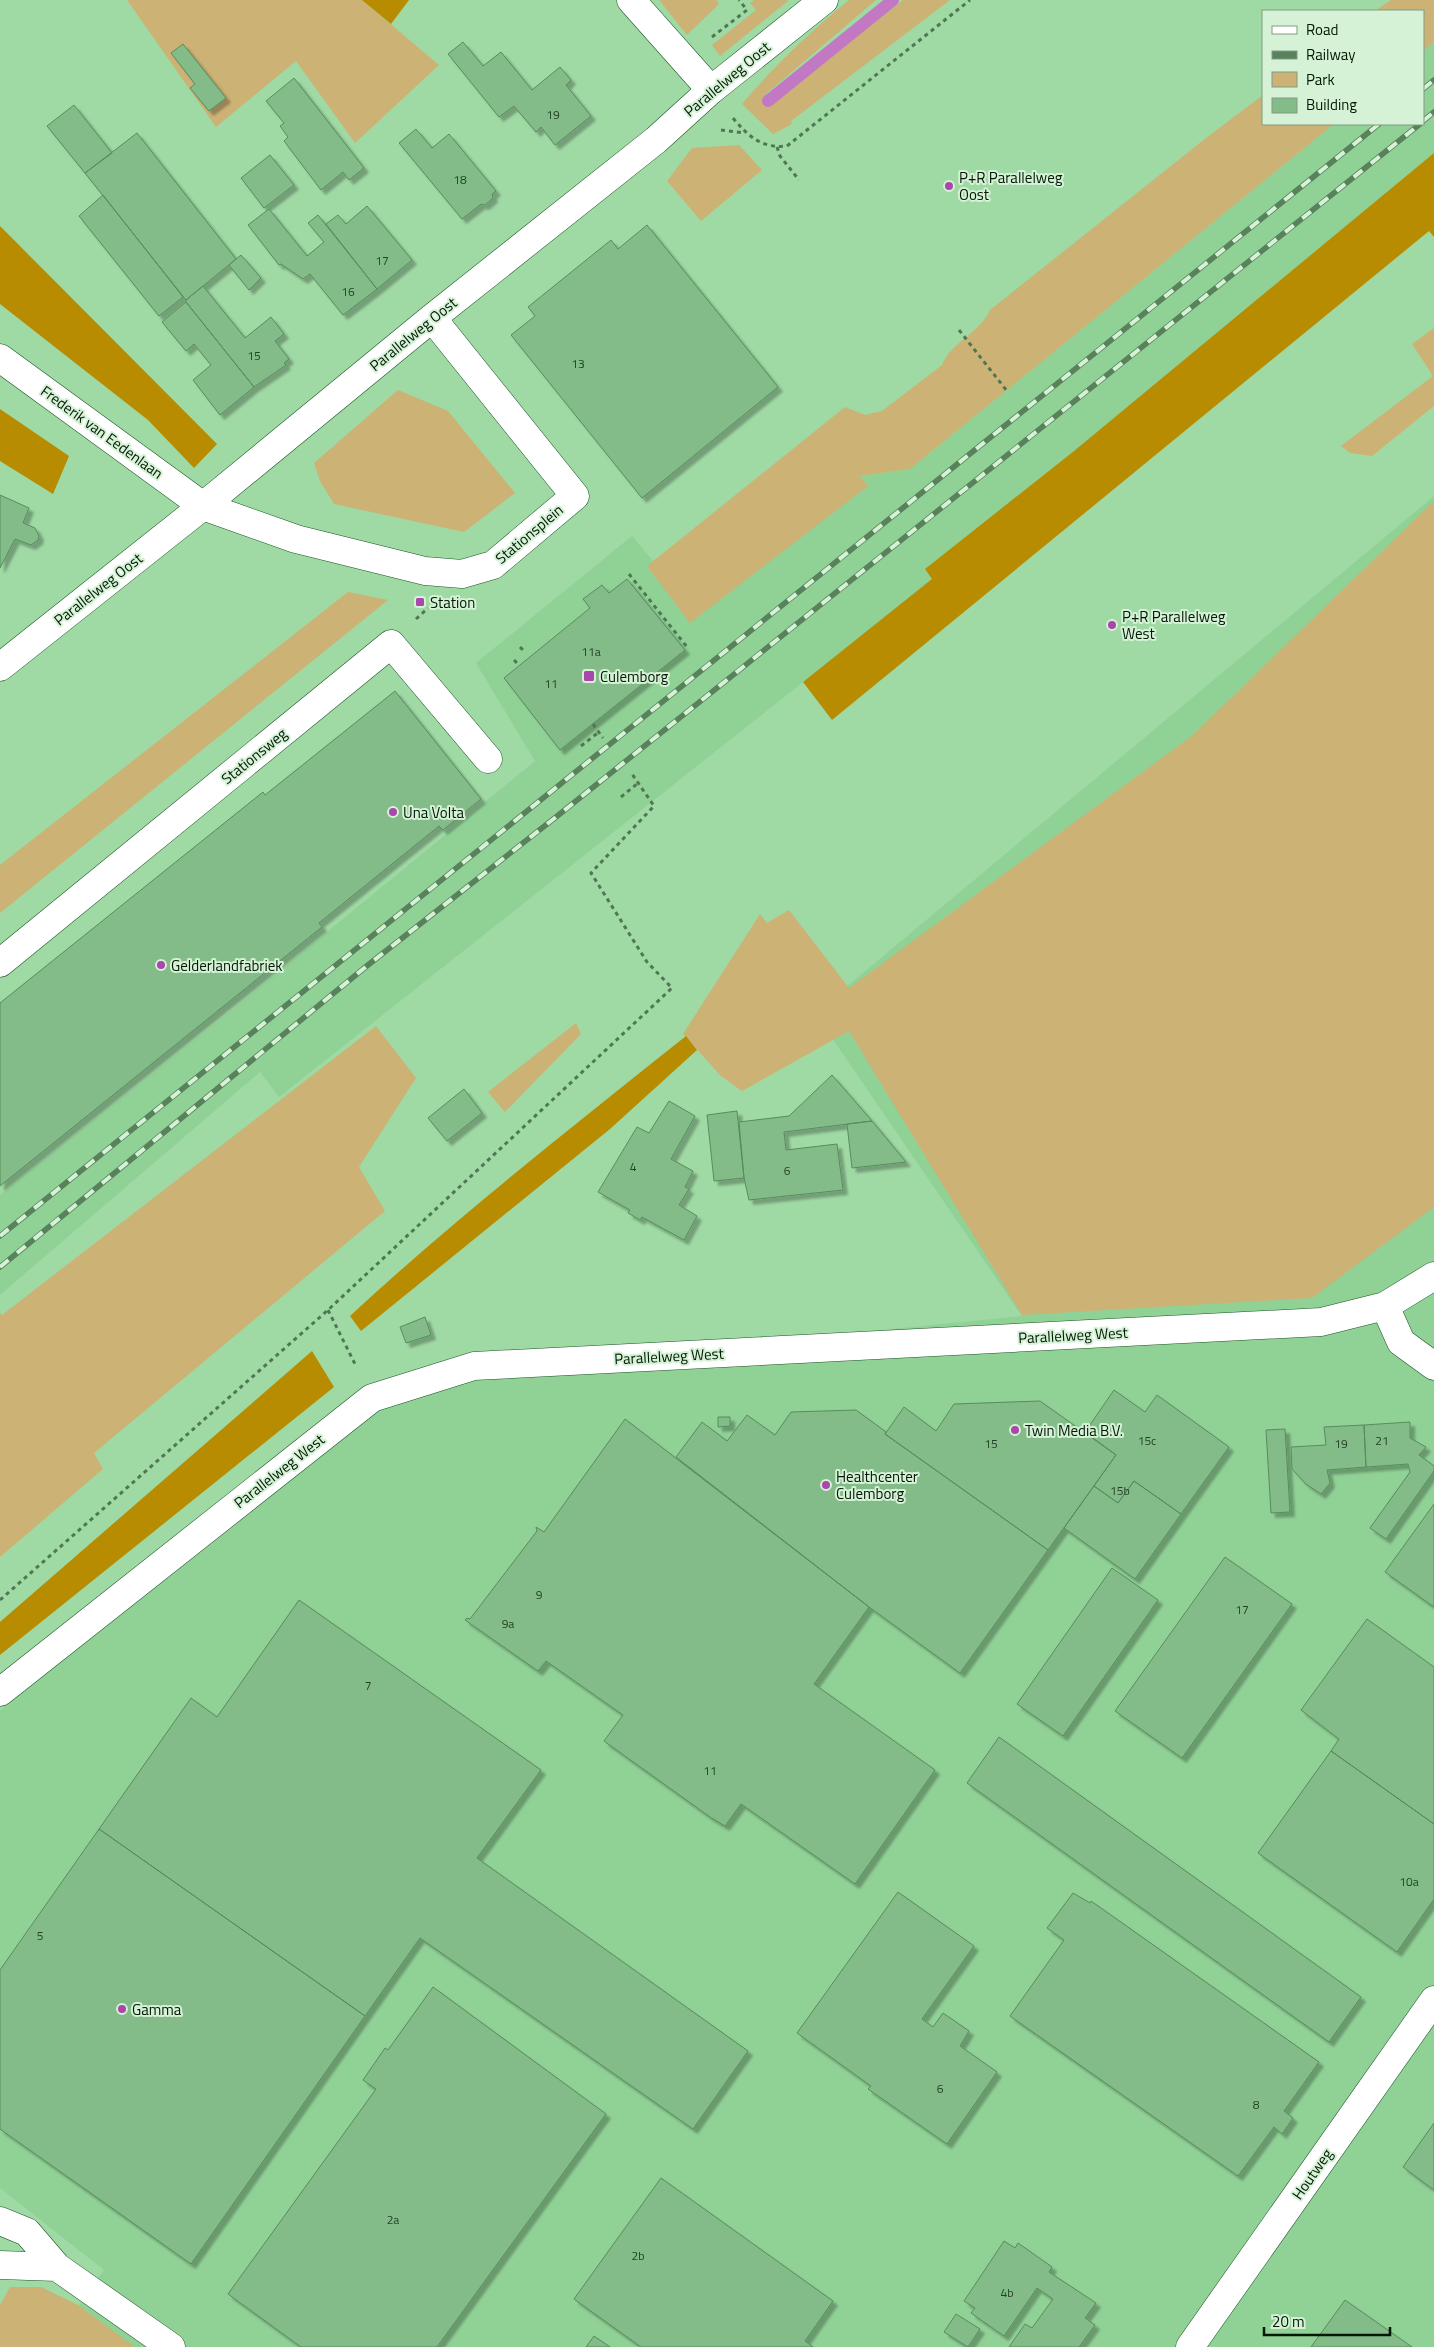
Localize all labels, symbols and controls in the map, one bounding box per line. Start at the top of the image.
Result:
legend [1262,10,1424,125]
text: Road [1306,18,1338,41]
street label: Parallelweg Oost [679,35,776,122]
text: Railway [1306,43,1356,66]
text: Park [1306,68,1335,91]
text: Building [1306,93,1357,116]
house number: 19 [546,105,560,124]
place label: P+R Parallelweg Oost [959,166,1063,206]
house number: 18 [453,170,467,189]
marker: P+R Parallelweg Oost [943,180,955,192]
house number: 17 [375,251,389,270]
house number: 16 [341,282,355,301]
street label: Parallelweg Oost [364,291,462,377]
house number: 15 [247,346,261,365]
house number: 13 [571,354,585,373]
street label: Frederik van Eedenlaan [36,380,168,484]
street label: Stationsplein [490,499,568,569]
street label: Parallelweg Oost [49,547,148,631]
place label: Station [430,591,475,614]
marker: Station [414,596,426,608]
place label: P+R Parallelweg West [1122,605,1226,645]
marker: P+R Parallelweg West [1106,619,1118,631]
house number: 11a [581,642,601,661]
place label: Culemborg [600,665,668,688]
marker: Culemborg [582,669,596,683]
house number: 11 [544,674,558,693]
street label: Stationsweg [216,722,292,790]
place label: Una Volta [403,801,464,824]
marker: Una Volta [387,806,399,818]
place label: Gelderlandfabriek [171,954,283,977]
marker: Gelderlandfabriek [155,959,167,971]
house number: 4 [630,1157,637,1176]
house number: 6 [784,1161,791,1180]
street label: Parallelweg West [1018,1321,1129,1349]
street label: Parallelweg West [614,1342,725,1370]
place label: Twin Media B.V. [1025,1419,1123,1442]
marker: Twin Media B.V. [1009,1424,1021,1436]
street label: Parallelweg West [229,1428,330,1514]
house number: 15c [1138,1431,1156,1450]
house number: 21 [1375,1431,1389,1450]
house number: 15 [984,1434,998,1453]
house number: 19 [1334,1434,1348,1453]
place label: Healthcenter Culemborg [836,1465,918,1505]
marker: Healthcenter Culemborg [820,1479,832,1491]
house number: 15b [1110,1481,1130,1500]
house number: 9 [536,1585,543,1604]
house number: 17 [1235,1600,1249,1619]
house number: 9a [502,1614,514,1633]
house number: 7 [365,1676,371,1695]
house number: 11 [703,1761,717,1780]
house number: 10a [1399,1872,1419,1891]
house number: 5 [37,1926,44,1945]
place label: Gamma [132,1998,182,2021]
marker: Gamma [116,2003,128,2015]
house number: 6 [937,2079,944,2098]
house number: 8 [1253,2095,1260,2114]
street label: Houtweg [1286,2143,1338,2204]
house number: 2a [387,2210,399,2229]
house number: 2b [631,2246,645,2265]
house number: 4b [1000,2283,1014,2302]
scale bar [1264,2304,1390,2336]
text: 20 m [1272,2310,1305,2333]

